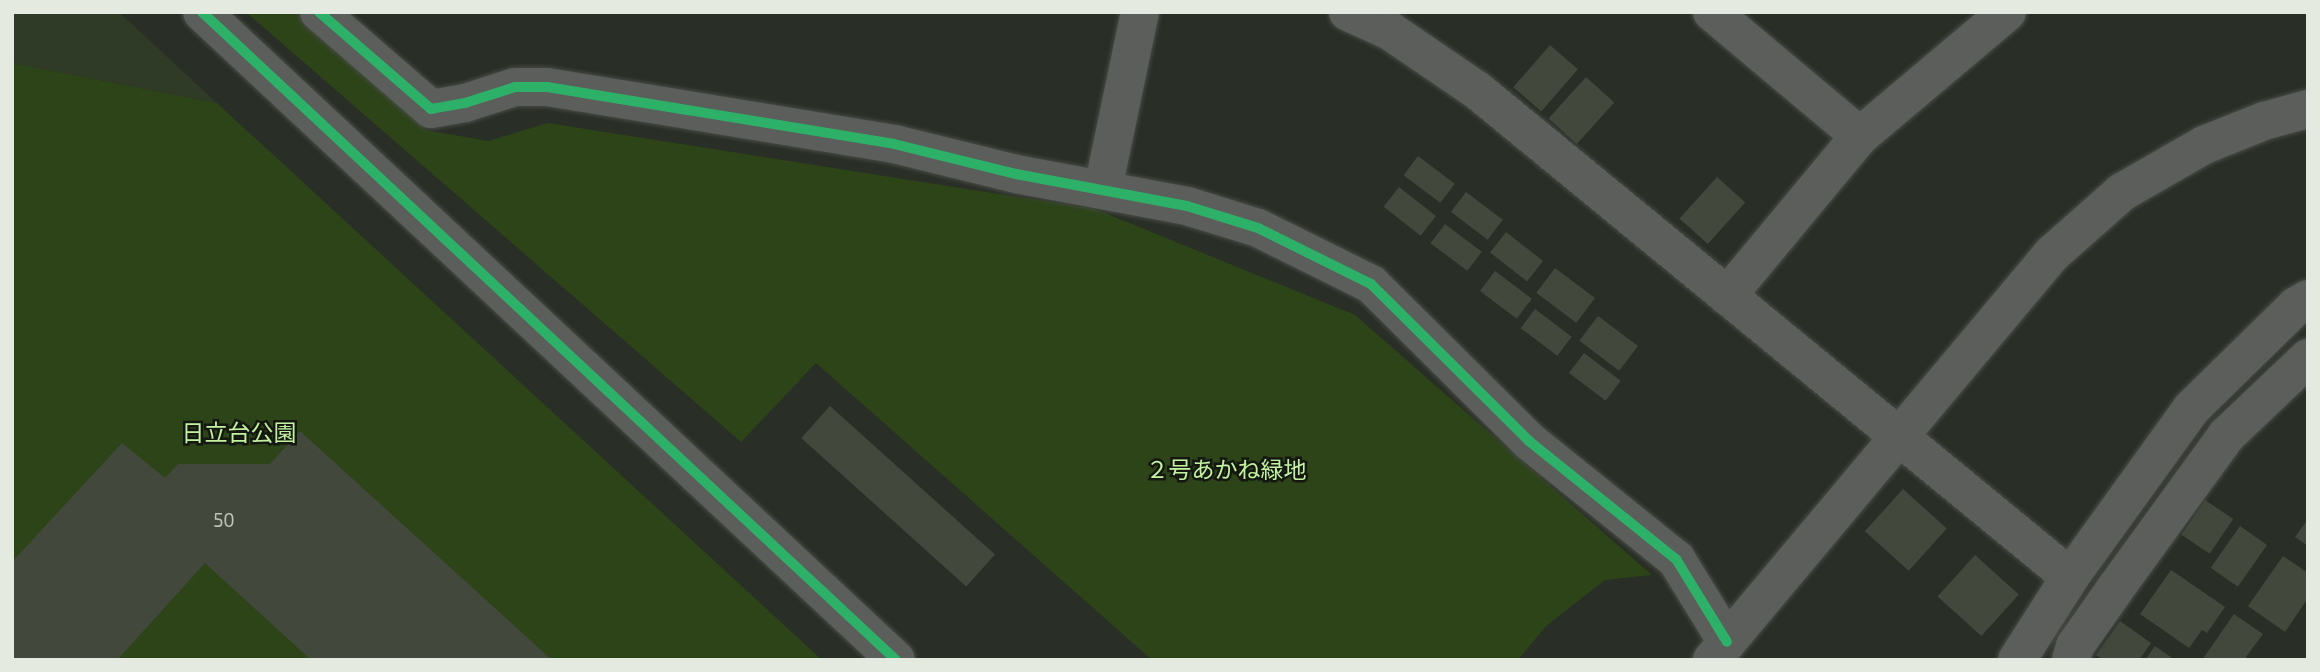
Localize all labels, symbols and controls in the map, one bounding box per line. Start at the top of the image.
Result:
park label: 日立台公園 [182,418,296,446]
park label: ２号あかね緑地 [1146,455,1306,483]
house number: 50 [213,509,235,531]

